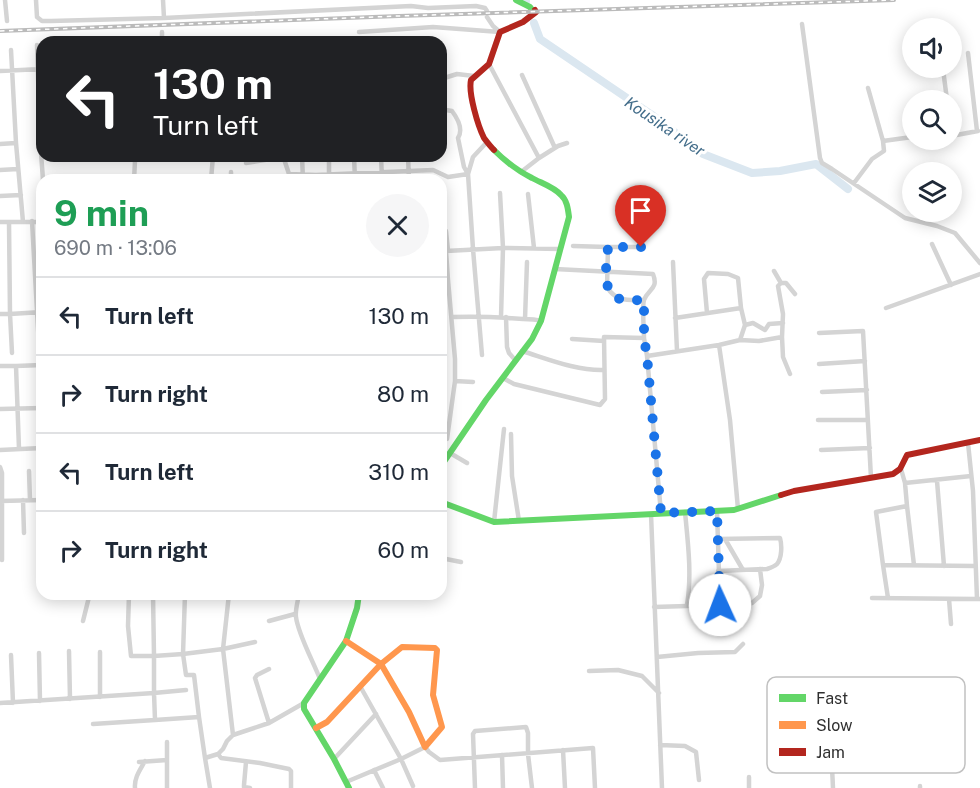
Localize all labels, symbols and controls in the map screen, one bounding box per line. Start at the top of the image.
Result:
map controls [902,18,962,222]
button: sound [902,18,962,78]
text: 130 m [153,59,273,108]
icon: left [54,60,132,138]
button: search [902,90,962,150]
water label: Kousika river [621,93,709,161]
text: Turn left [153,109,259,141]
button: layers [902,162,962,222]
pin [615,185,666,247]
text: 9 min [54,192,149,234]
button: close [366,194,429,257]
icon: arrive [624,194,657,227]
text: 690 m · 13:06 [54,236,177,260]
icon: left [54,300,87,333]
text: Turn left [105,303,194,329]
text: 130 m [368,303,429,329]
icon: right [54,378,87,411]
text: Turn right [105,381,208,407]
text: 80 m [377,381,429,407]
icon: left [54,456,87,489]
text: Turn left [105,459,194,485]
text: 310 m [368,459,429,485]
icon: right [54,534,87,567]
text: Turn right [105,537,208,563]
text: 60 m [378,537,429,563]
position arrow [688,573,752,637]
legend [767,677,965,773]
text: Fast [816,689,848,708]
text: Slow [816,716,853,735]
text: Jam [816,743,845,762]

